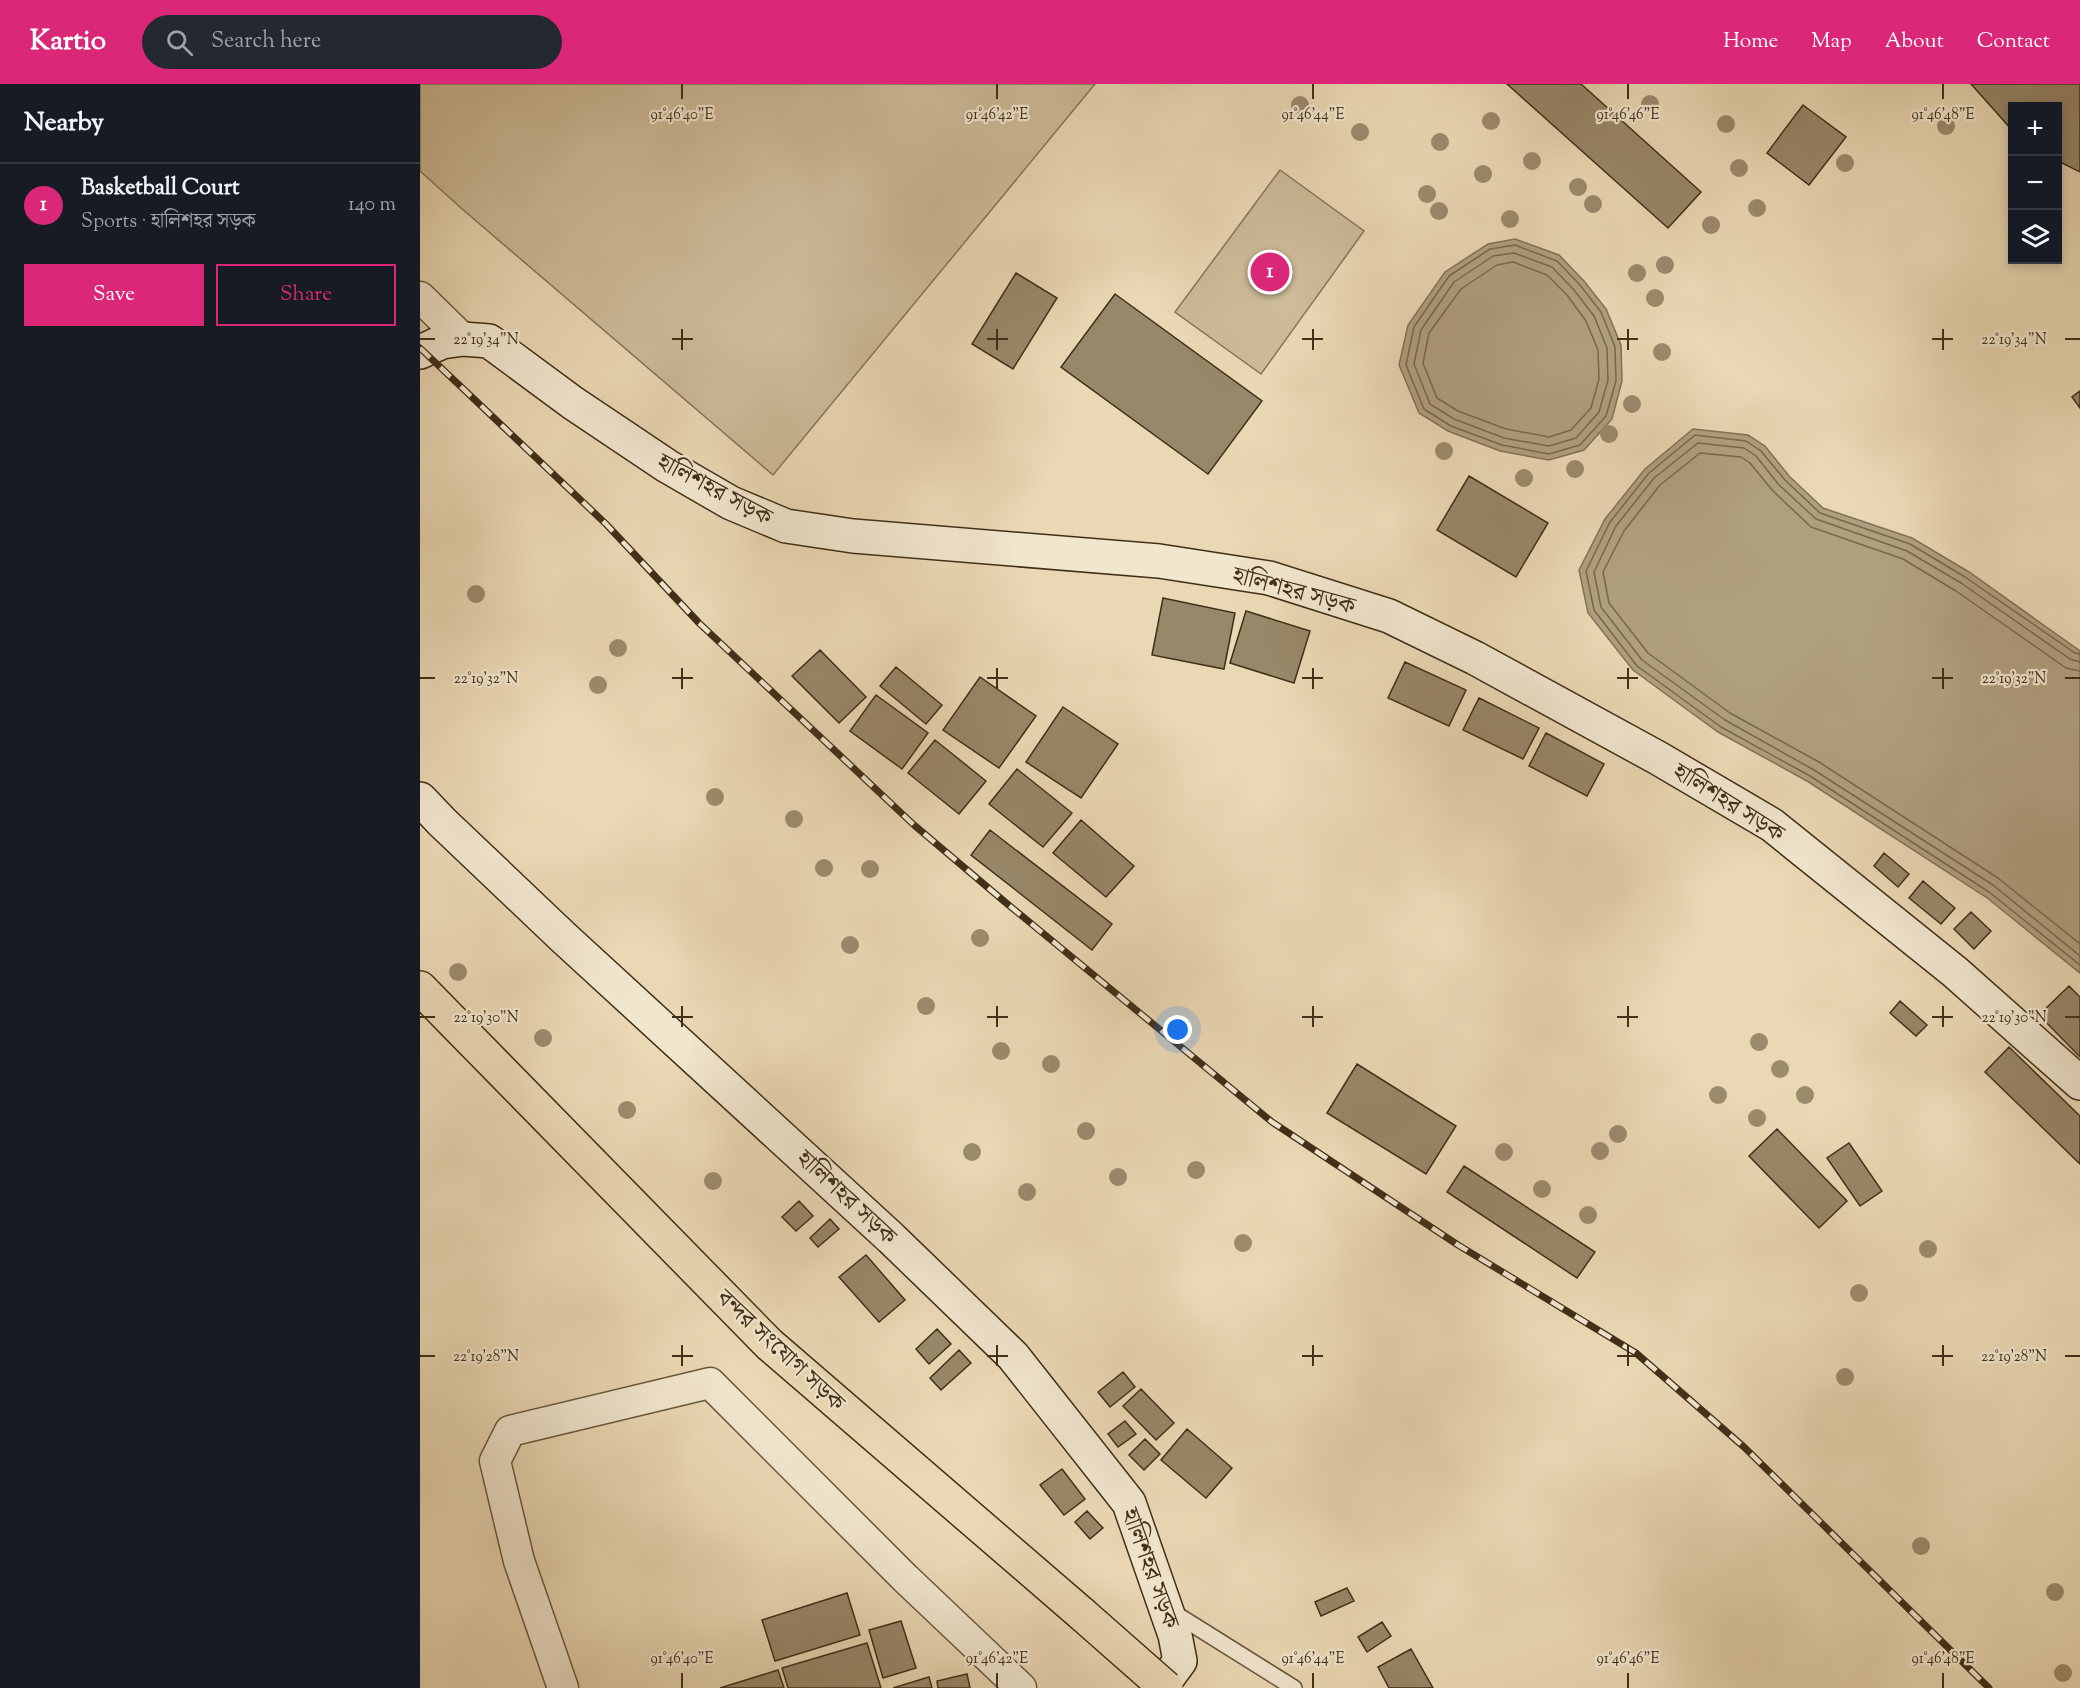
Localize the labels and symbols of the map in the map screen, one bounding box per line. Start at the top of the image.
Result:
text: 91°46'40"E [650,105,714,126]
text: 91°46'42"E [966,105,1028,126]
text: 91°46'44"E [1281,105,1345,126]
text: 91°46'46"E [1596,105,1660,126]
text: 91°46'48"E [1911,105,1975,126]
pin: 1 [1250,250,1290,294]
text: 22°19'34"N [453,330,519,351]
text: 22°19'34"N [1981,330,2047,351]
street label: হালিশহর সড়ক [650,446,779,536]
street label: হালিশহর সড়ক [1227,559,1360,625]
text: 22°19'32"N [454,669,518,690]
text: 22°19'32"N [1982,669,2046,690]
street label: হালিশহর সড়ক [1665,755,1791,852]
text: 22°19'30"N [453,1008,519,1029]
text: 22°19'30"N [1981,1008,2047,1029]
your location [1163,1015,1192,1044]
street label: হালিশহর সড়ক [787,1142,904,1255]
street label: বন্দর সংযোগ সড়ক [707,1282,852,1421]
text: 22°19'28"N [453,1347,519,1368]
text: 22°19'28"N [1981,1347,2047,1368]
street label: হালিশহর সড়ক [1111,1503,1187,1635]
text: 91°46'40"E [650,1649,714,1670]
text: 91°46'42"E [966,1649,1028,1670]
text: 91°46'44"E [1281,1649,1345,1670]
text: 91°46'46"E [1596,1649,1660,1670]
text: 91°46'48"E [1911,1649,1975,1670]

